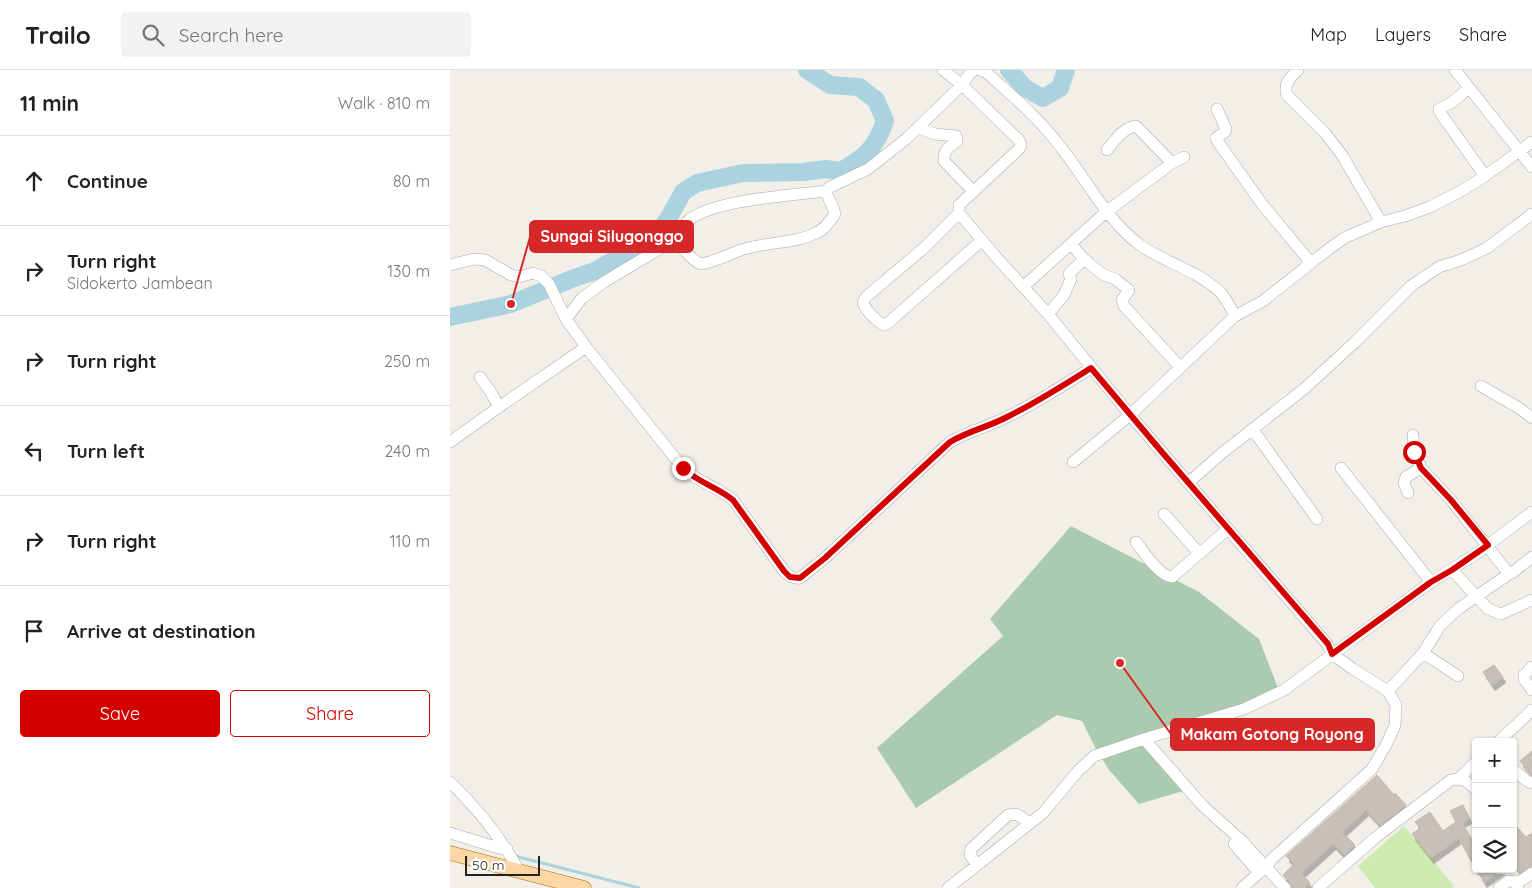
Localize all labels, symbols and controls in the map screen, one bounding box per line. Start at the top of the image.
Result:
search box [121,12,471,57]
text: Trailo [25,20,91,50]
icon: search [139,21,167,49]
text: Search here [179,23,284,47]
text: Map [1310,23,1347,46]
text: Layers [1375,23,1431,46]
text: Share [1459,23,1507,46]
text: 11 min [20,90,79,116]
text: Walk · 810 m [338,93,430,113]
icon: ahead [20,167,48,195]
text: Continue [67,169,148,193]
text: 80 m [393,171,430,191]
callout: Sungai Silugonggo [530,221,693,252]
text: Sungai Silugonggo [540,226,684,246]
text: Turn right [67,249,156,273]
icon: right [20,257,48,285]
text: 130 m [387,261,430,281]
text: Sidokerto Jambean [67,273,213,293]
icon: right [20,347,48,375]
text: Turn right [67,349,156,373]
text: 250 m [384,351,430,371]
icon: left [20,437,48,465]
text: Turn left [67,439,145,463]
text: 240 m [384,441,430,461]
route start [1403,441,1426,464]
route end [672,457,695,480]
icon: right [20,527,48,555]
text: Turn right [67,529,156,553]
text: 110 m [390,531,430,551]
icon: arrive [20,617,48,645]
text: Arrive at destination [67,619,256,643]
button: Save [20,690,220,737]
button: Share [230,690,430,737]
callout: Makam Gotong Royong [1171,719,1374,750]
text: Makam Gotong Royong [1180,724,1364,744]
map controls [1472,738,1517,873]
button: + [1472,738,1517,783]
button: − [1472,783,1517,828]
button: layers [1472,828,1517,873]
scale bar [465,853,540,876]
text: 50 m [472,856,505,874]

